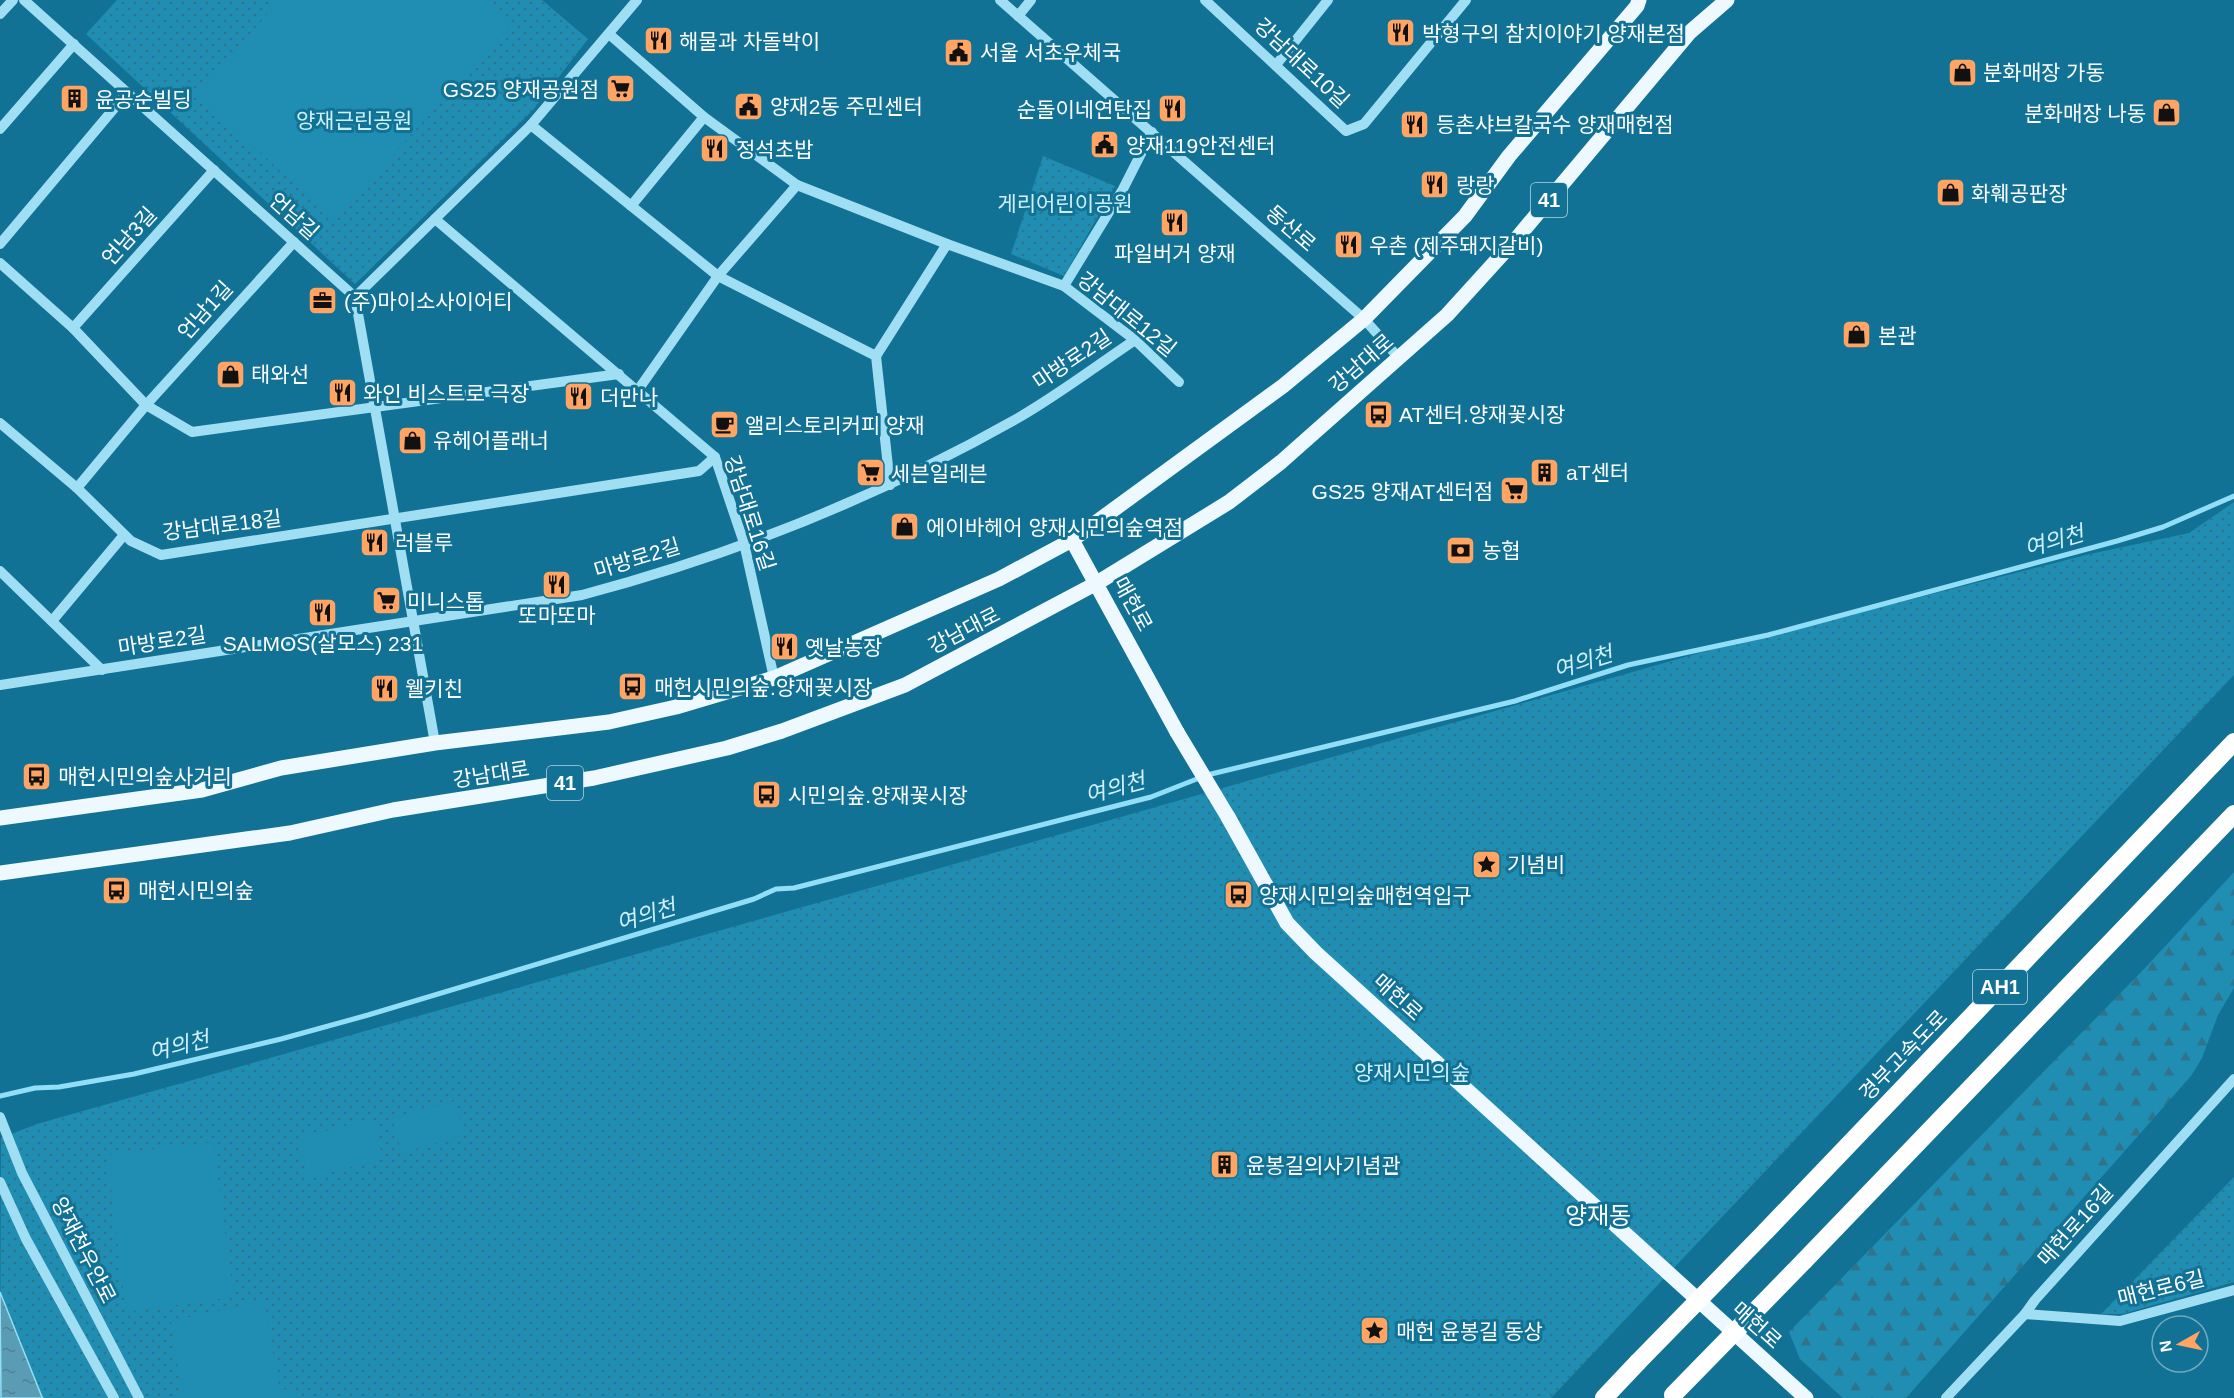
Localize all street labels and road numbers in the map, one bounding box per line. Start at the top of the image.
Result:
street label: 강남대로10길 [1250,14,1354,112]
road number: 41 [1531,183,1567,217]
street label: 언남길 [265,188,323,244]
street label: 동산로 [1262,200,1320,256]
street label: 언남3길 [97,202,161,270]
street label: 강남대로12길 [1073,267,1181,361]
street label: 언남1길 [173,276,237,344]
street label: 마방로2길 [1029,325,1115,393]
street label: 강남대로 [1324,329,1398,397]
street label: 강남대로16길 [721,452,779,574]
street label: 강남대로18길 [161,506,283,544]
street label: 마방로2길 [591,534,683,582]
street label: 매헌로 [1109,573,1157,635]
street label: 강남대로 [924,602,1004,658]
street label: 마방로2길 [116,623,208,659]
street label: 강남대로 [451,757,531,791]
road number: 41 [547,766,583,800]
street label: 매헌로 [1369,969,1427,1025]
road number: AH1 [1973,970,2027,1004]
street label: 경부고속도로 [1854,1005,1952,1105]
street label: 매헌로16길 [2033,1180,2117,1270]
street label: 양재천우안로 [47,1193,121,1307]
street label: 매헌로6길 [2115,1266,2207,1310]
street label: 매헌로 [1728,1297,1786,1353]

